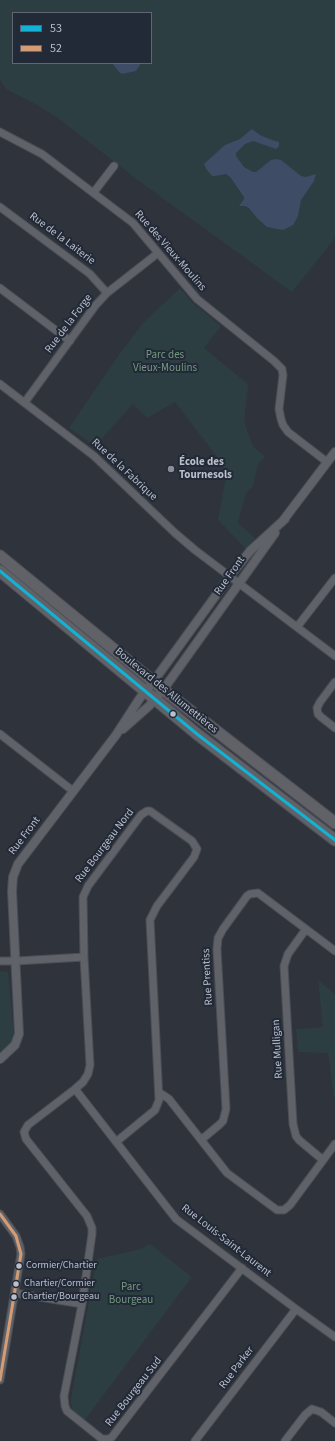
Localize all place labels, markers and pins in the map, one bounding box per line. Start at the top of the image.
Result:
place label: École des Tournesols [179,456,232,482]
marker: École des Tournesols [166,464,176,474]
unlabelled marker [168,709,178,719]
place label: Cormier/Chartier [26,1260,97,1272]
marker: Cormier/Chartier [14,1261,24,1271]
place label: Chartier/Cormier [24,1278,95,1290]
marker: Chartier/Cormier [11,1279,21,1289]
place label: Chartier/Bourgeau [22,1291,99,1303]
marker: Chartier/Bourgeau [9,1292,19,1302]

